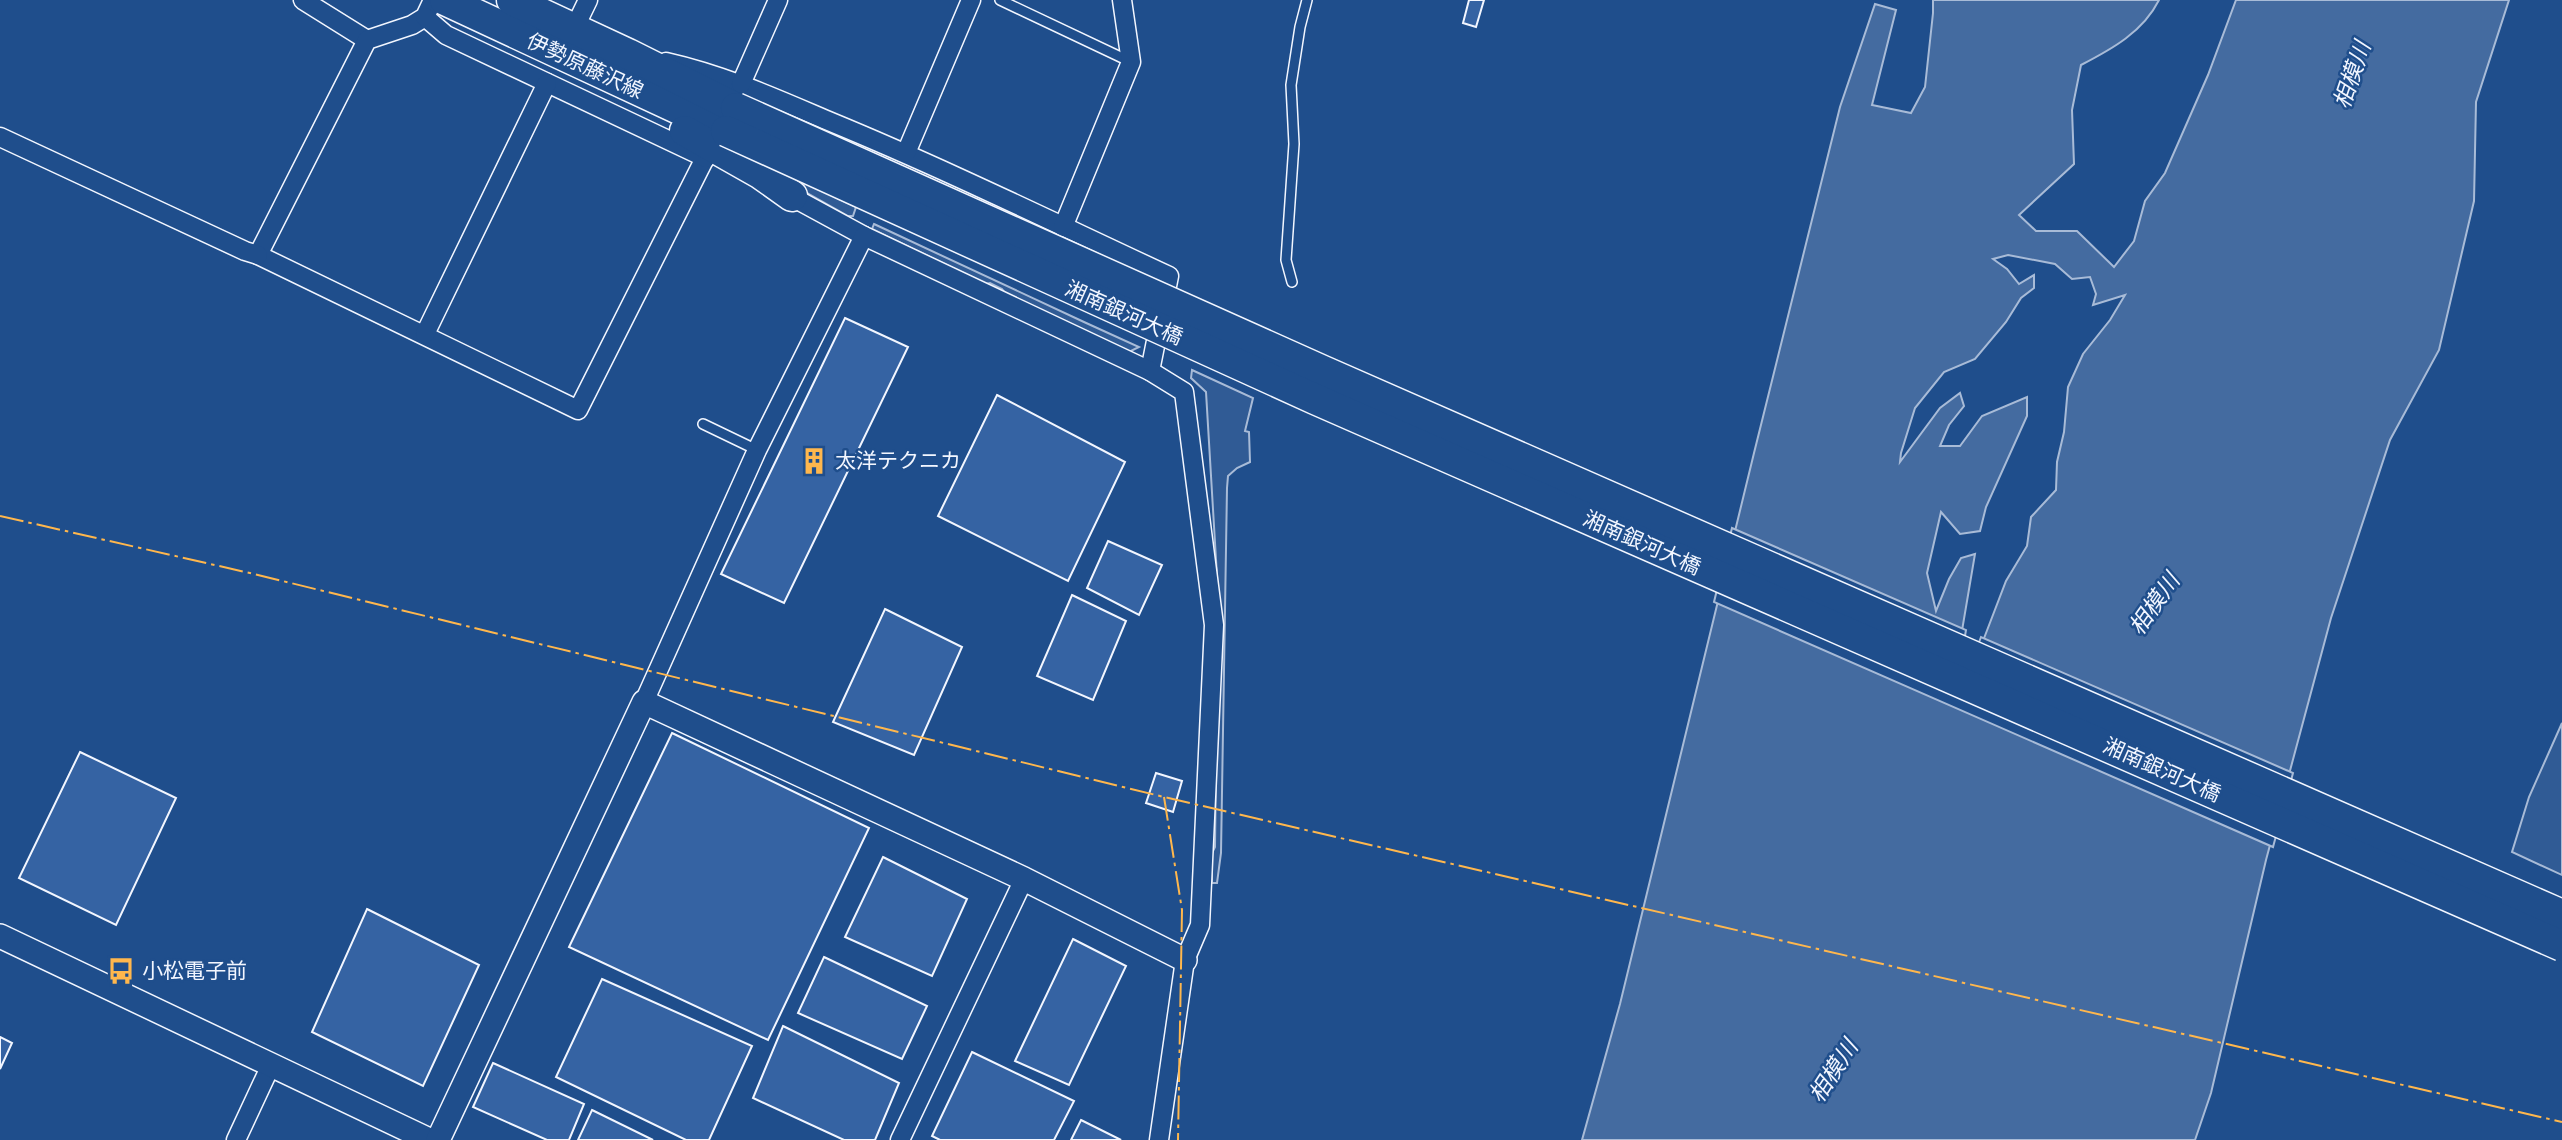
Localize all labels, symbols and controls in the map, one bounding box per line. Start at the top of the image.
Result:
street label: 伊勢原藤沢線 [522,27,648,104]
water label: 相模川 [2327,35,2378,113]
street label: 湘南銀河大橋 [1061,275,1187,351]
building icon: 太洋テクニカ [799,446,829,476]
place label: 太洋テクニカ [835,447,961,474]
street label: 湘南銀河大橋 [1579,505,1705,581]
water label: 相模川 [2122,565,2188,641]
street label: 湘南銀河大橋 [2099,732,2225,808]
bus stop icon: 小松電子前 [106,956,136,986]
place label: 小松電子前 [142,957,247,984]
water label: 相模川 [1802,1031,1866,1108]

